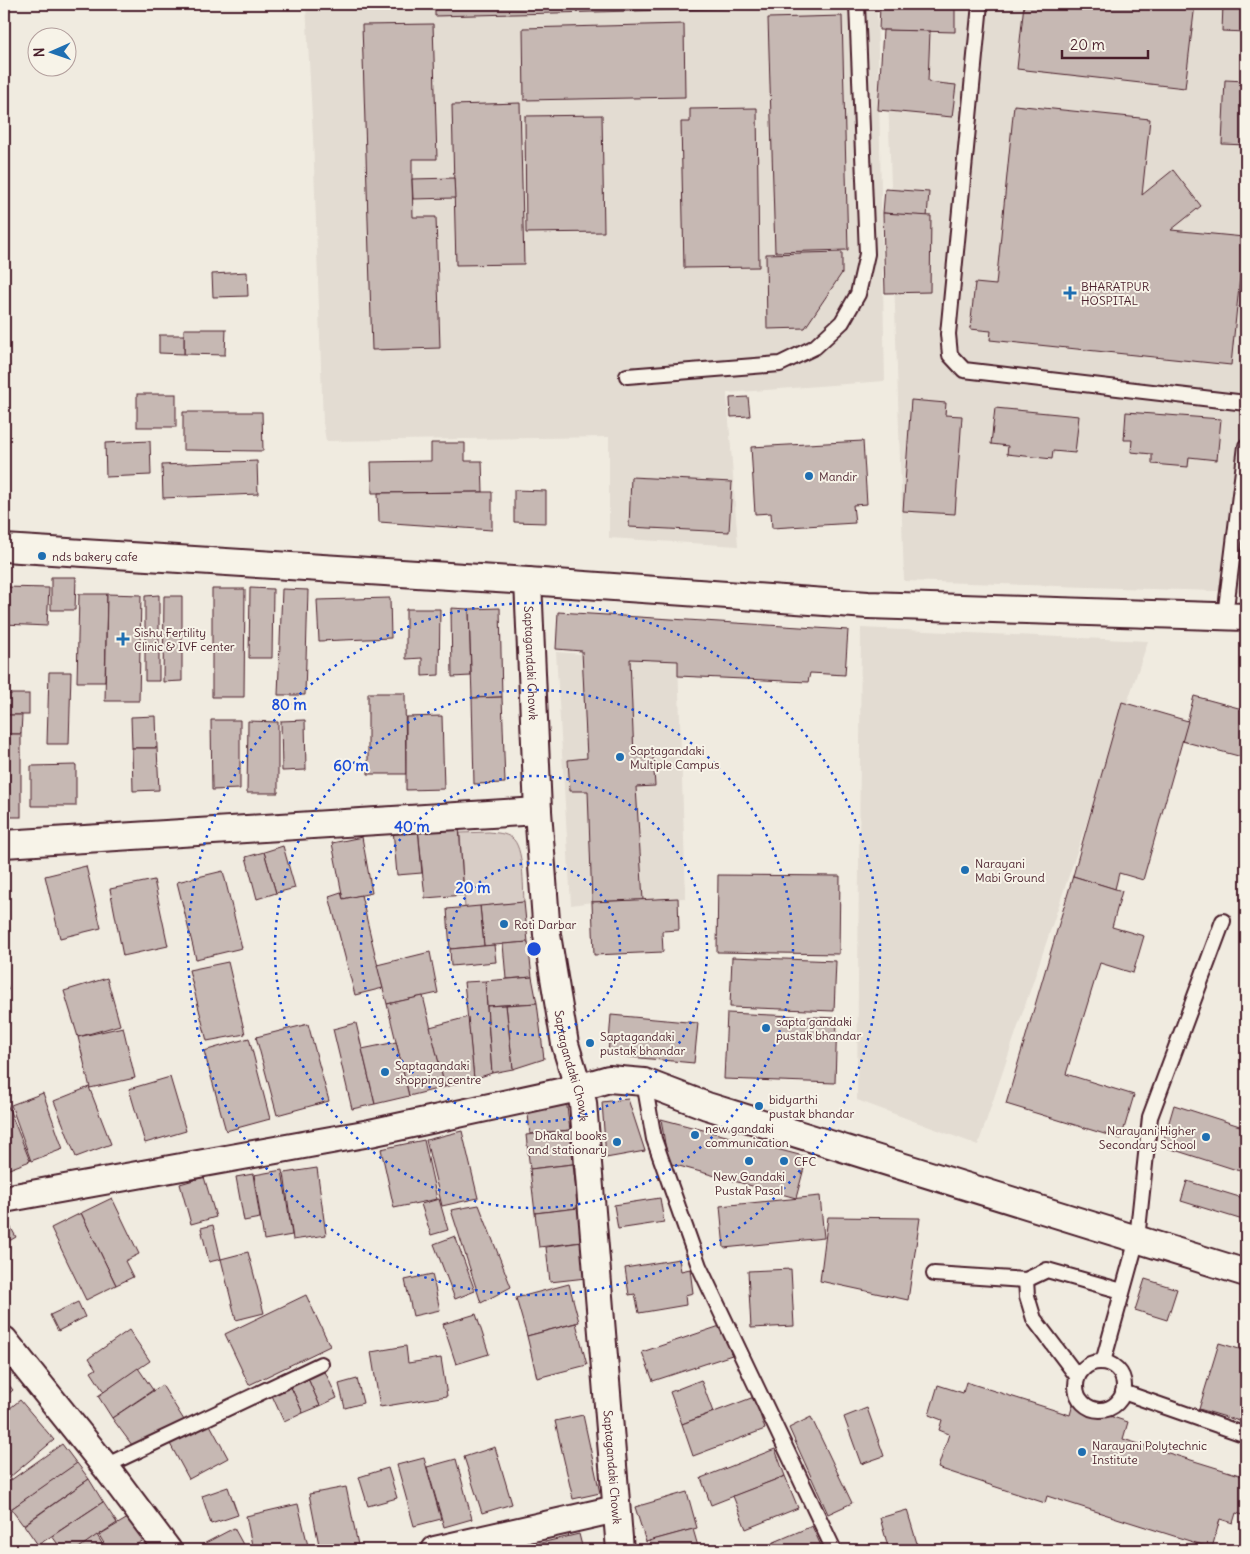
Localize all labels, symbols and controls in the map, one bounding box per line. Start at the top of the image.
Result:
north arrow [28,28,78,78]
scale bar [1062,28,1149,60]
text: 20 m [1070,35,1105,54]
text: N [30,47,48,58]
place label: BHARATPUR HOSPITAL [1081,279,1150,308]
marker: BHARATPUR HOSPITAL [1063,286,1077,300]
place label: Mandir [819,469,857,484]
marker: Mandir [803,470,815,482]
place label: nds bakery cafe [52,549,138,564]
marker: nds bakery cafe [36,550,48,562]
street label: Saptagandaki Chowk [522,605,542,720]
place label: Sishu Fertility Clinic & IVF center [134,625,235,654]
marker: Sishu Fertility Clinic & IVF center [116,632,130,646]
text: 80 m [271,695,307,714]
place label: Saptagandaki Multiple Campus [630,743,719,772]
marker: Saptagandaki Multiple Campus [614,751,626,763]
text: 60 m [333,756,369,775]
text: 40 m [394,817,430,836]
place label: Narayani Mabi Ground [975,856,1045,885]
marker: Narayani Mabi Ground [959,864,971,876]
text: 20 m [456,878,490,897]
place label: Roti Darbar [514,917,577,932]
marker: Roti Darbar [498,918,510,930]
centre of rings [525,940,543,958]
street label: Saptagandaki Chowk [552,1009,592,1122]
place label: sapta gandaki pustak bhandar [776,1014,861,1043]
marker: sapta gandaki pustak bhandar [760,1022,772,1034]
place label: Saptagandaki pustak bhandar [600,1029,685,1058]
marker: Saptagandaki pustak bhandar [584,1037,596,1049]
place label: Saptagandaki shopping centre [395,1058,481,1087]
marker: Saptagandaki shopping centre [379,1066,391,1078]
place label: bidyarthi pustak bhandar [769,1092,854,1121]
marker: bidyarthi pustak bhandar [753,1100,765,1112]
place label: new gandaki communication [705,1121,789,1150]
place label: Narayani Higher Secondary School [1099,1123,1196,1152]
place label: Dhakal books and stationary [528,1128,607,1157]
marker: new gandaki communication [689,1129,701,1141]
marker: Narayani Higher Secondary School [1200,1131,1212,1143]
marker: Dhakal books and stationary [611,1136,623,1148]
place label: CFC [794,1154,817,1169]
marker: New Gandaki Pustak Pasal [743,1155,755,1167]
marker: CFC [778,1155,790,1167]
place label: New Gandaki Pustak Pasal [713,1169,785,1198]
street label: Saptagandaki Chowk [601,1409,625,1525]
place label: Narayani Polytechnic Institute [1092,1438,1207,1467]
marker: Narayani Polytechnic Institute [1076,1446,1088,1458]

